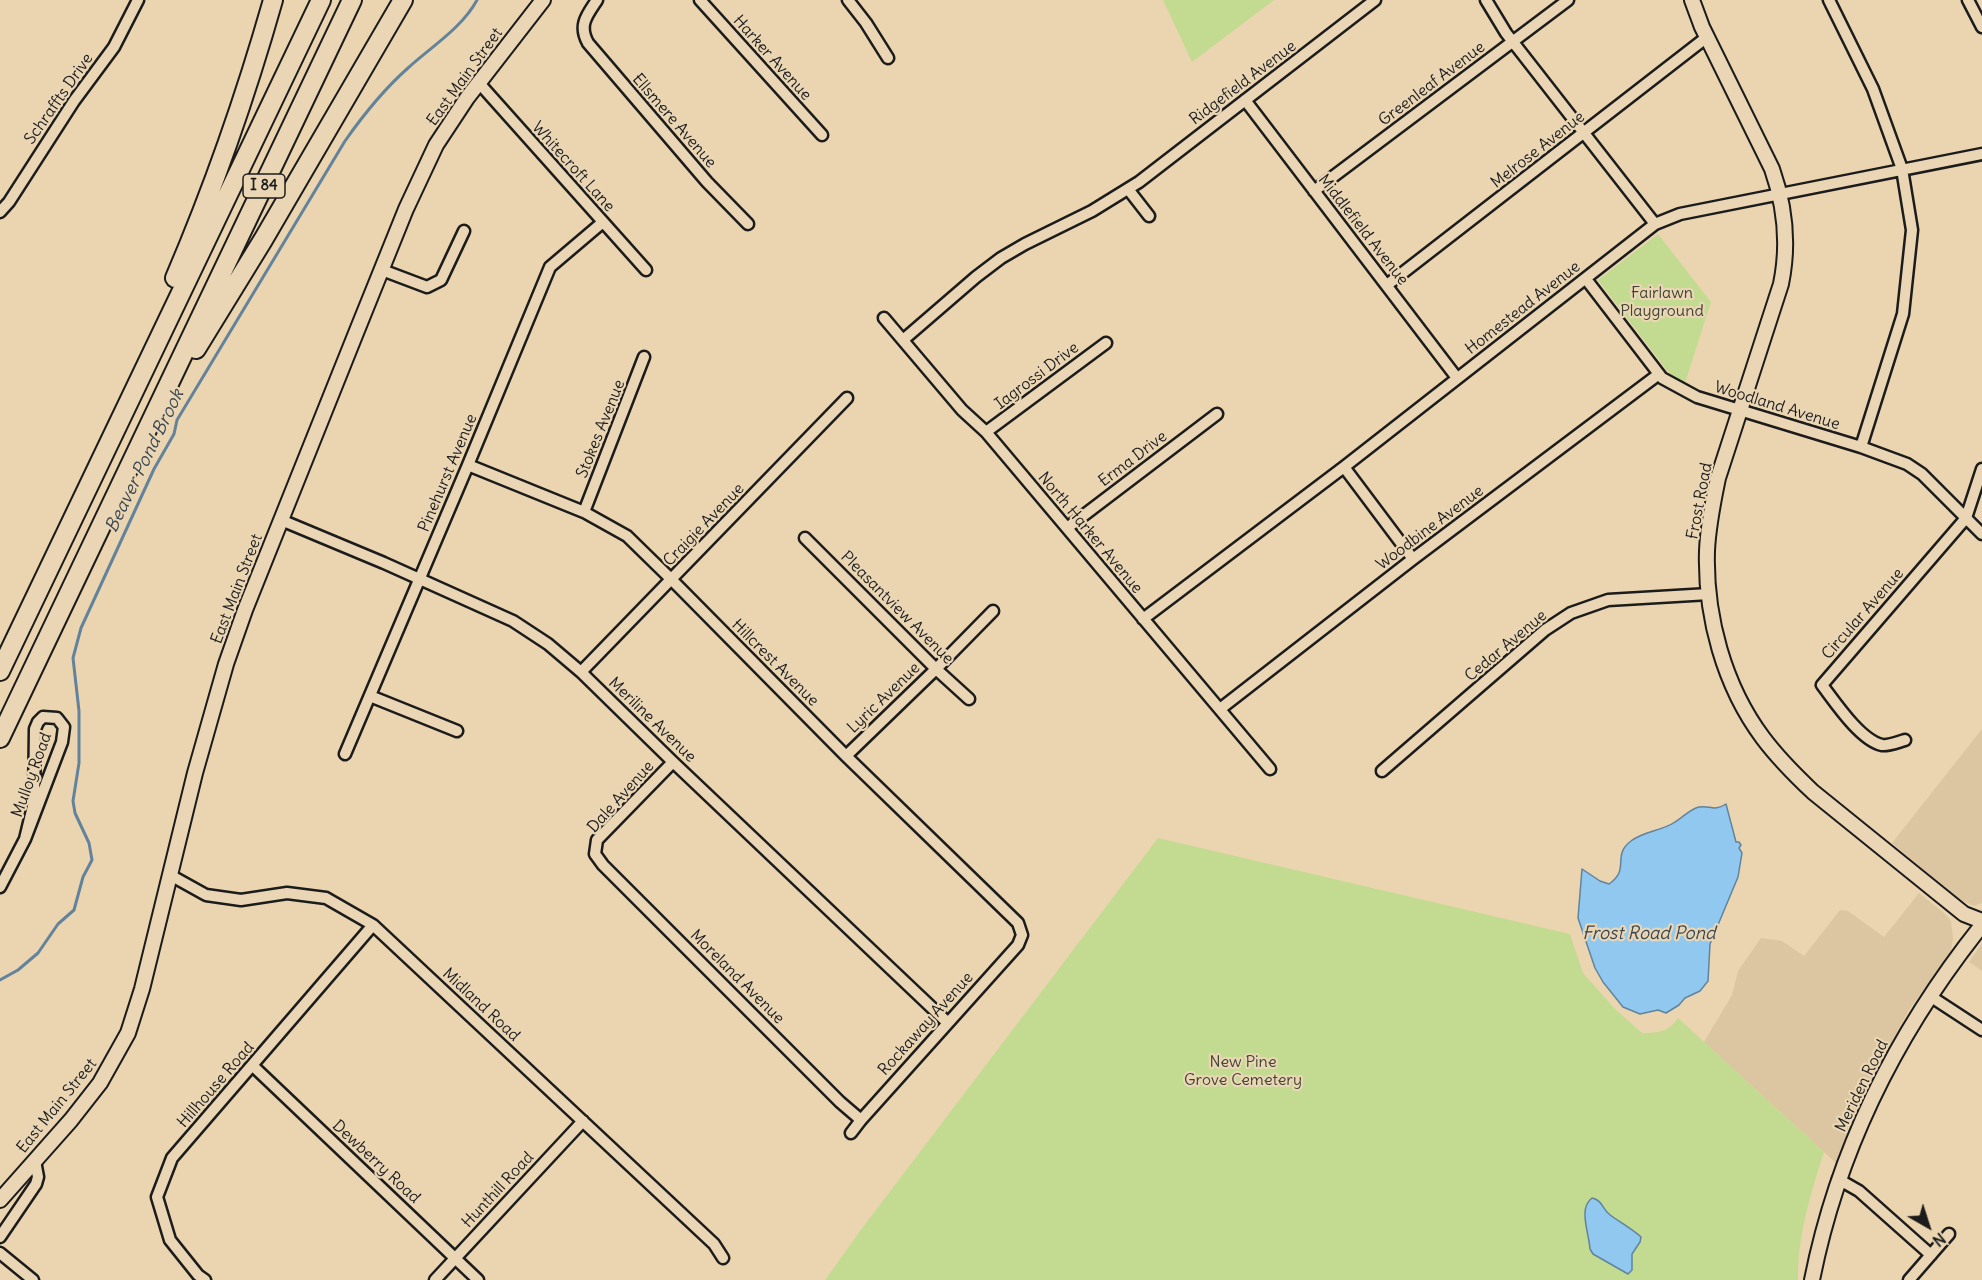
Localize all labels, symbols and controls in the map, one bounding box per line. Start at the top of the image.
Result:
street label: Harker Avenue [729,12,815,104]
street label: East Main Street [423,24,507,130]
street label: Ridgefield Avenue [1186,37,1300,129]
street label: Greenleaf Avenue [1375,38,1489,130]
street label: Schraffts Drive [21,50,97,148]
street label: Ellsmere Avenue [628,70,720,172]
street label: Melrose Avenue [1487,107,1589,193]
street label: Whitecroft Lane [528,118,618,216]
street label: Middlefield Avenue [1314,171,1412,289]
road number: I 84 [243,174,285,198]
street label: Homestead Avenue [1462,257,1584,359]
park label: Fairlawn Playground [1620,283,1704,321]
street label: Iagrossi Drive [991,338,1083,414]
street label: Stokes Avenue [573,377,629,481]
street label: Woodland Avenue [1712,378,1842,434]
water label: Beaver Pond Brook [101,386,189,536]
street label: Pinehurst Avenue [415,411,481,535]
street label: Erma Drive [1095,427,1171,491]
street label: Frost Road [1683,461,1717,541]
street label: North Harker Avenue [1034,468,1146,598]
street label: Craigie Avenue [660,479,748,571]
street label: Woodbine Avenue [1373,481,1487,575]
street label: East Main Street [207,531,267,647]
street label: Pleasantview Avenue [837,548,957,668]
street label: Circular Avenue [1818,564,1908,664]
street label: Cedar Avenue [1461,606,1551,686]
street label: Hillcrest Avenue [727,615,823,711]
street label: Lyric Avenue [844,659,924,737]
street label: Meriline Avenue [604,673,700,767]
street label: Mulloy Road [8,730,56,820]
street label: Dale Avenue [584,757,658,837]
water label: Frost Road Pond [1582,923,1716,945]
street label: Moreland Avenue [686,926,788,1028]
street label: Midland Road [438,964,524,1046]
street label: Rockaway Avenue [875,968,977,1080]
street label: Meriden Road [1831,1037,1893,1135]
street label: Hillhouse Road [174,1038,258,1132]
park label: New Pine Grove Cemetery [1184,1052,1302,1090]
street label: East Main Street [13,1055,101,1157]
street label: Dewberry Road [328,1116,424,1208]
street label: Hunthill Road [458,1148,538,1232]
north arrow [1898,1196,1958,1256]
text: N [1929,1229,1950,1251]

